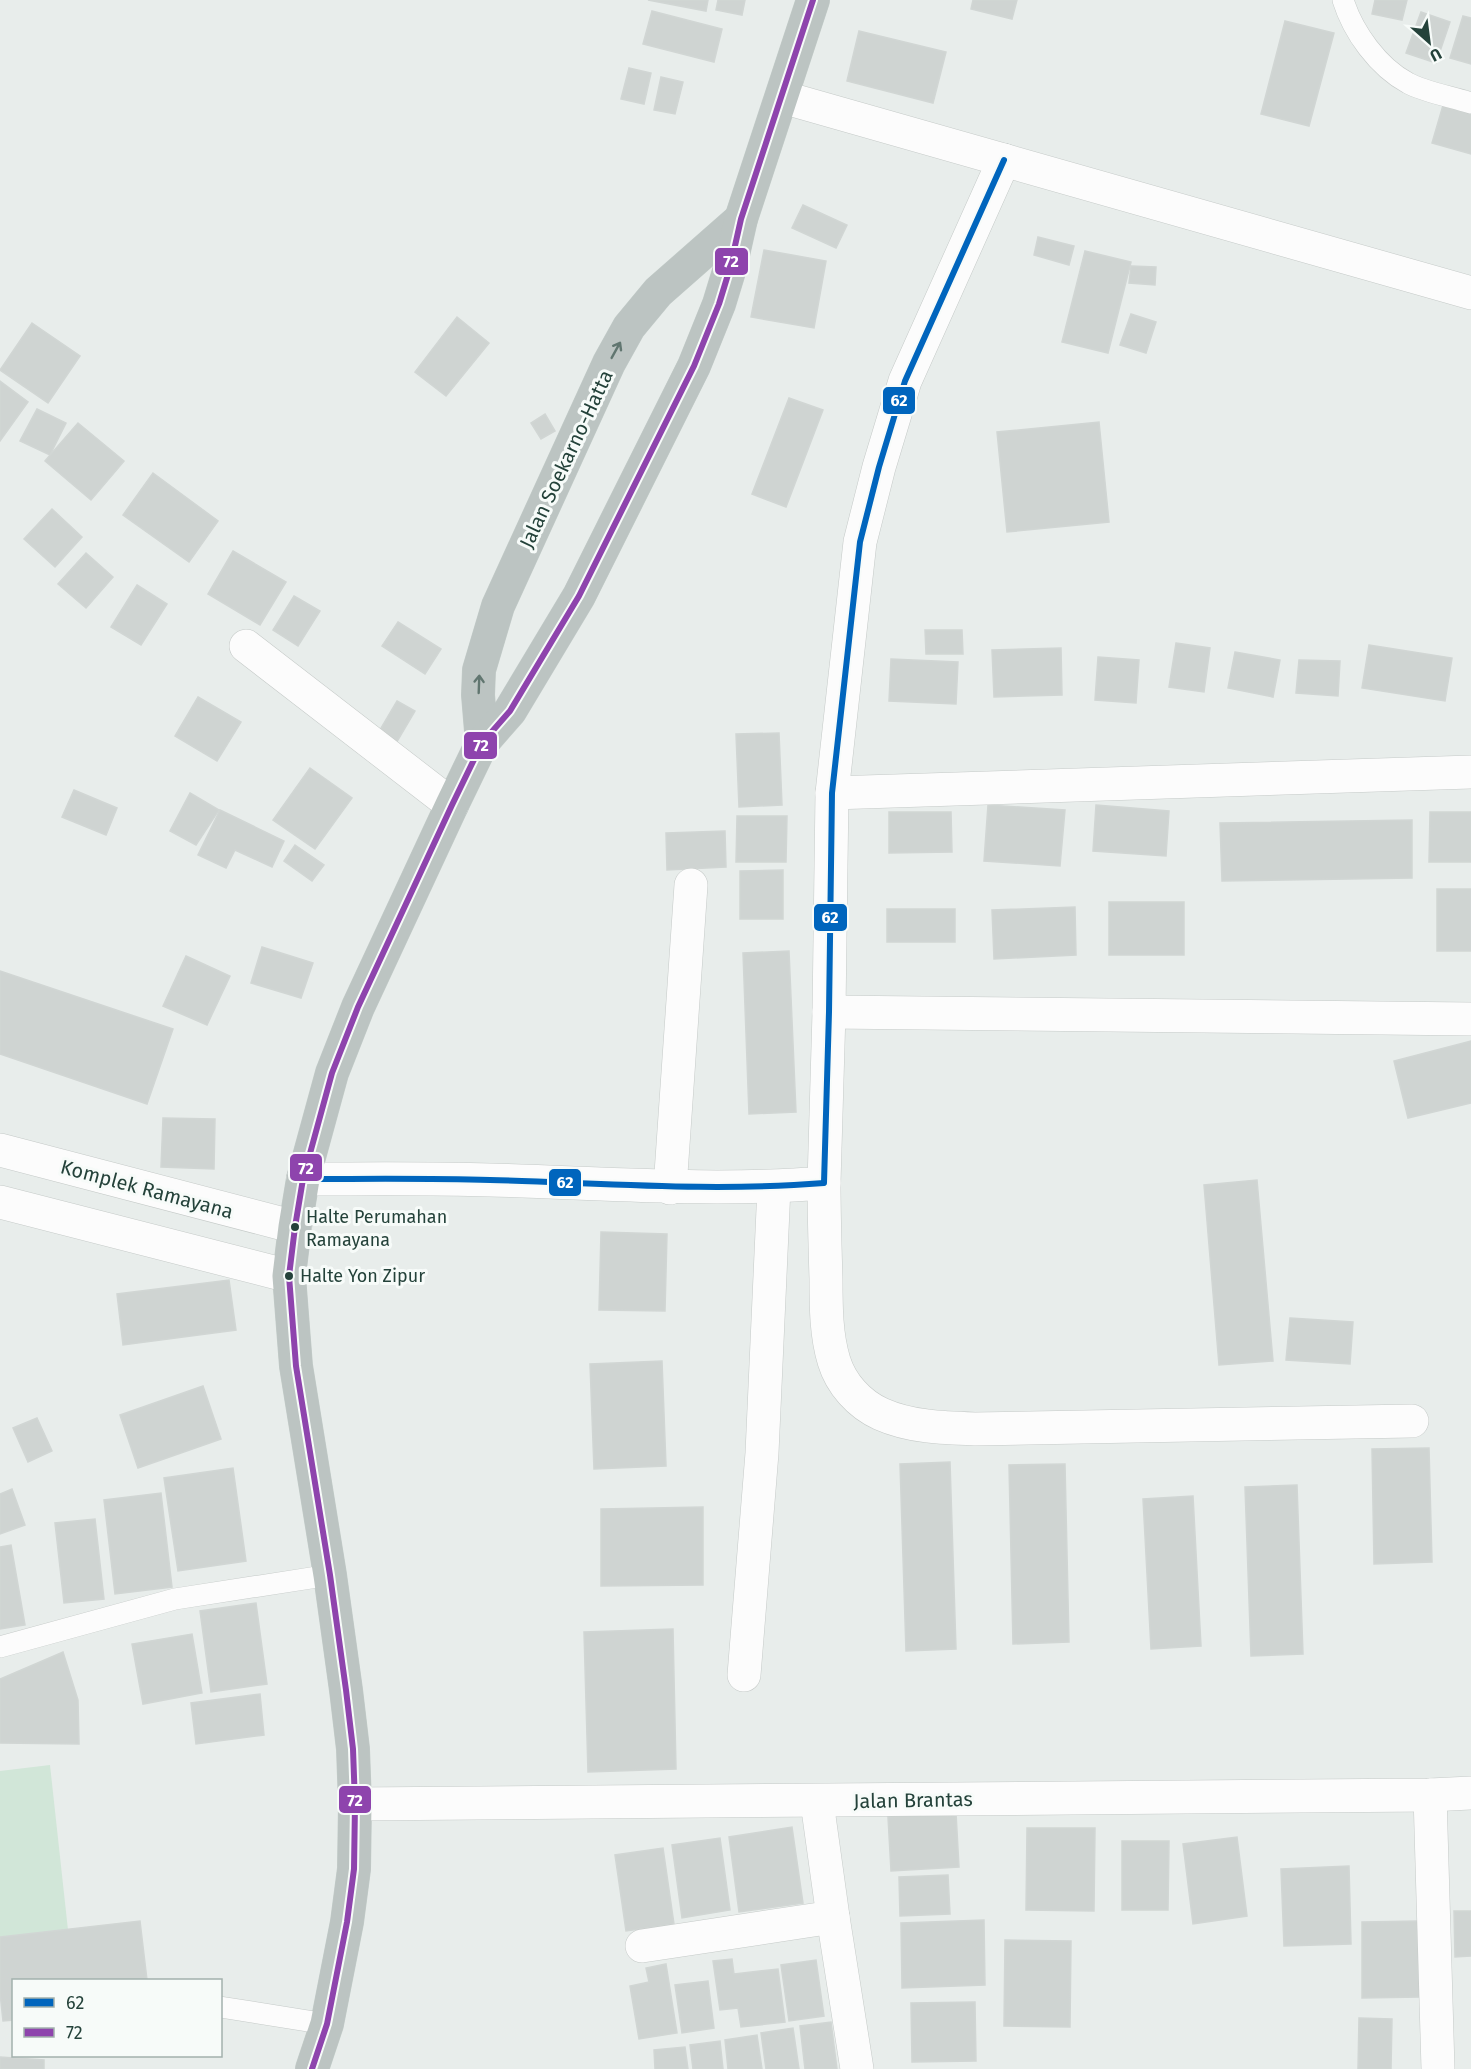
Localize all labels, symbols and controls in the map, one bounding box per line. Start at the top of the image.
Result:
north arrow [1399,12,1459,72]
text: U [1427,44,1445,66]
line badge: 72 [714,247,749,276]
text: 72 [723,252,739,271]
one-way arrow [611,342,623,359]
street label: Jalan Soekarno-Hatta [514,366,618,552]
line badge: 62 [882,386,916,415]
text: 62 [890,391,908,410]
one-way arrow [473,675,484,695]
line badge: 72 [463,731,498,760]
text: 72 [473,736,489,755]
line badge: 62 [813,903,848,932]
text: 62 [821,908,839,927]
line badge: 72 [289,1153,323,1182]
street label: Komplek Ramayana [58,1154,236,1224]
text: 72 [298,1159,314,1178]
line badge: 62 [548,1168,582,1197]
text: 62 [556,1173,574,1192]
place label: Halte Perumahan Ramayana [306,1206,447,1251]
marker: Halte Perumahan Ramayana [289,1221,301,1233]
place label: Halte Yon Zipur [300,1265,425,1287]
marker: Halte Yon Zipur [283,1270,295,1282]
line badge: 72 [338,1785,372,1814]
street label: Jalan Brantas [853,1787,973,1813]
text: 72 [347,1791,363,1810]
legend [12,1979,222,2057]
text: 62 [66,1992,84,2014]
text: 72 [66,2022,83,2044]

